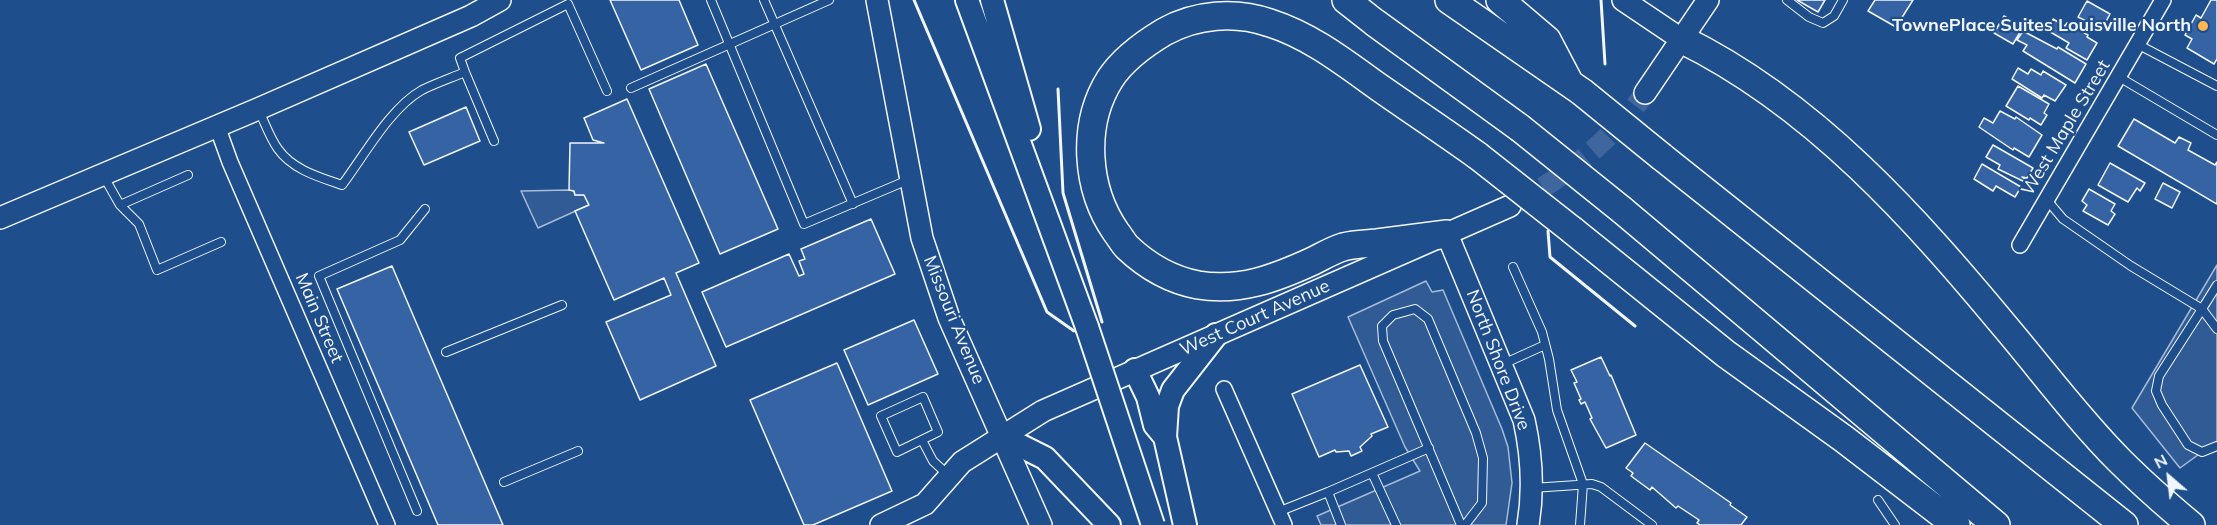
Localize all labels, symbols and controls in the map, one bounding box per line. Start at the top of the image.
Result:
place label: TownePlace Suites Louisville North [1892,15,2191,37]
marker: TownePlace Suites Louisville North [2196,19,2210,33]
street label: West Maple Street [2017,56,2115,200]
street label: Missouri Avenue [918,253,990,387]
street label: Main Street [290,270,348,366]
street label: West Court Avenue [1177,275,1333,361]
street label: North Shore Drive [1461,287,1535,433]
north arrow [2139,447,2199,507]
text: N [2151,449,2171,473]

